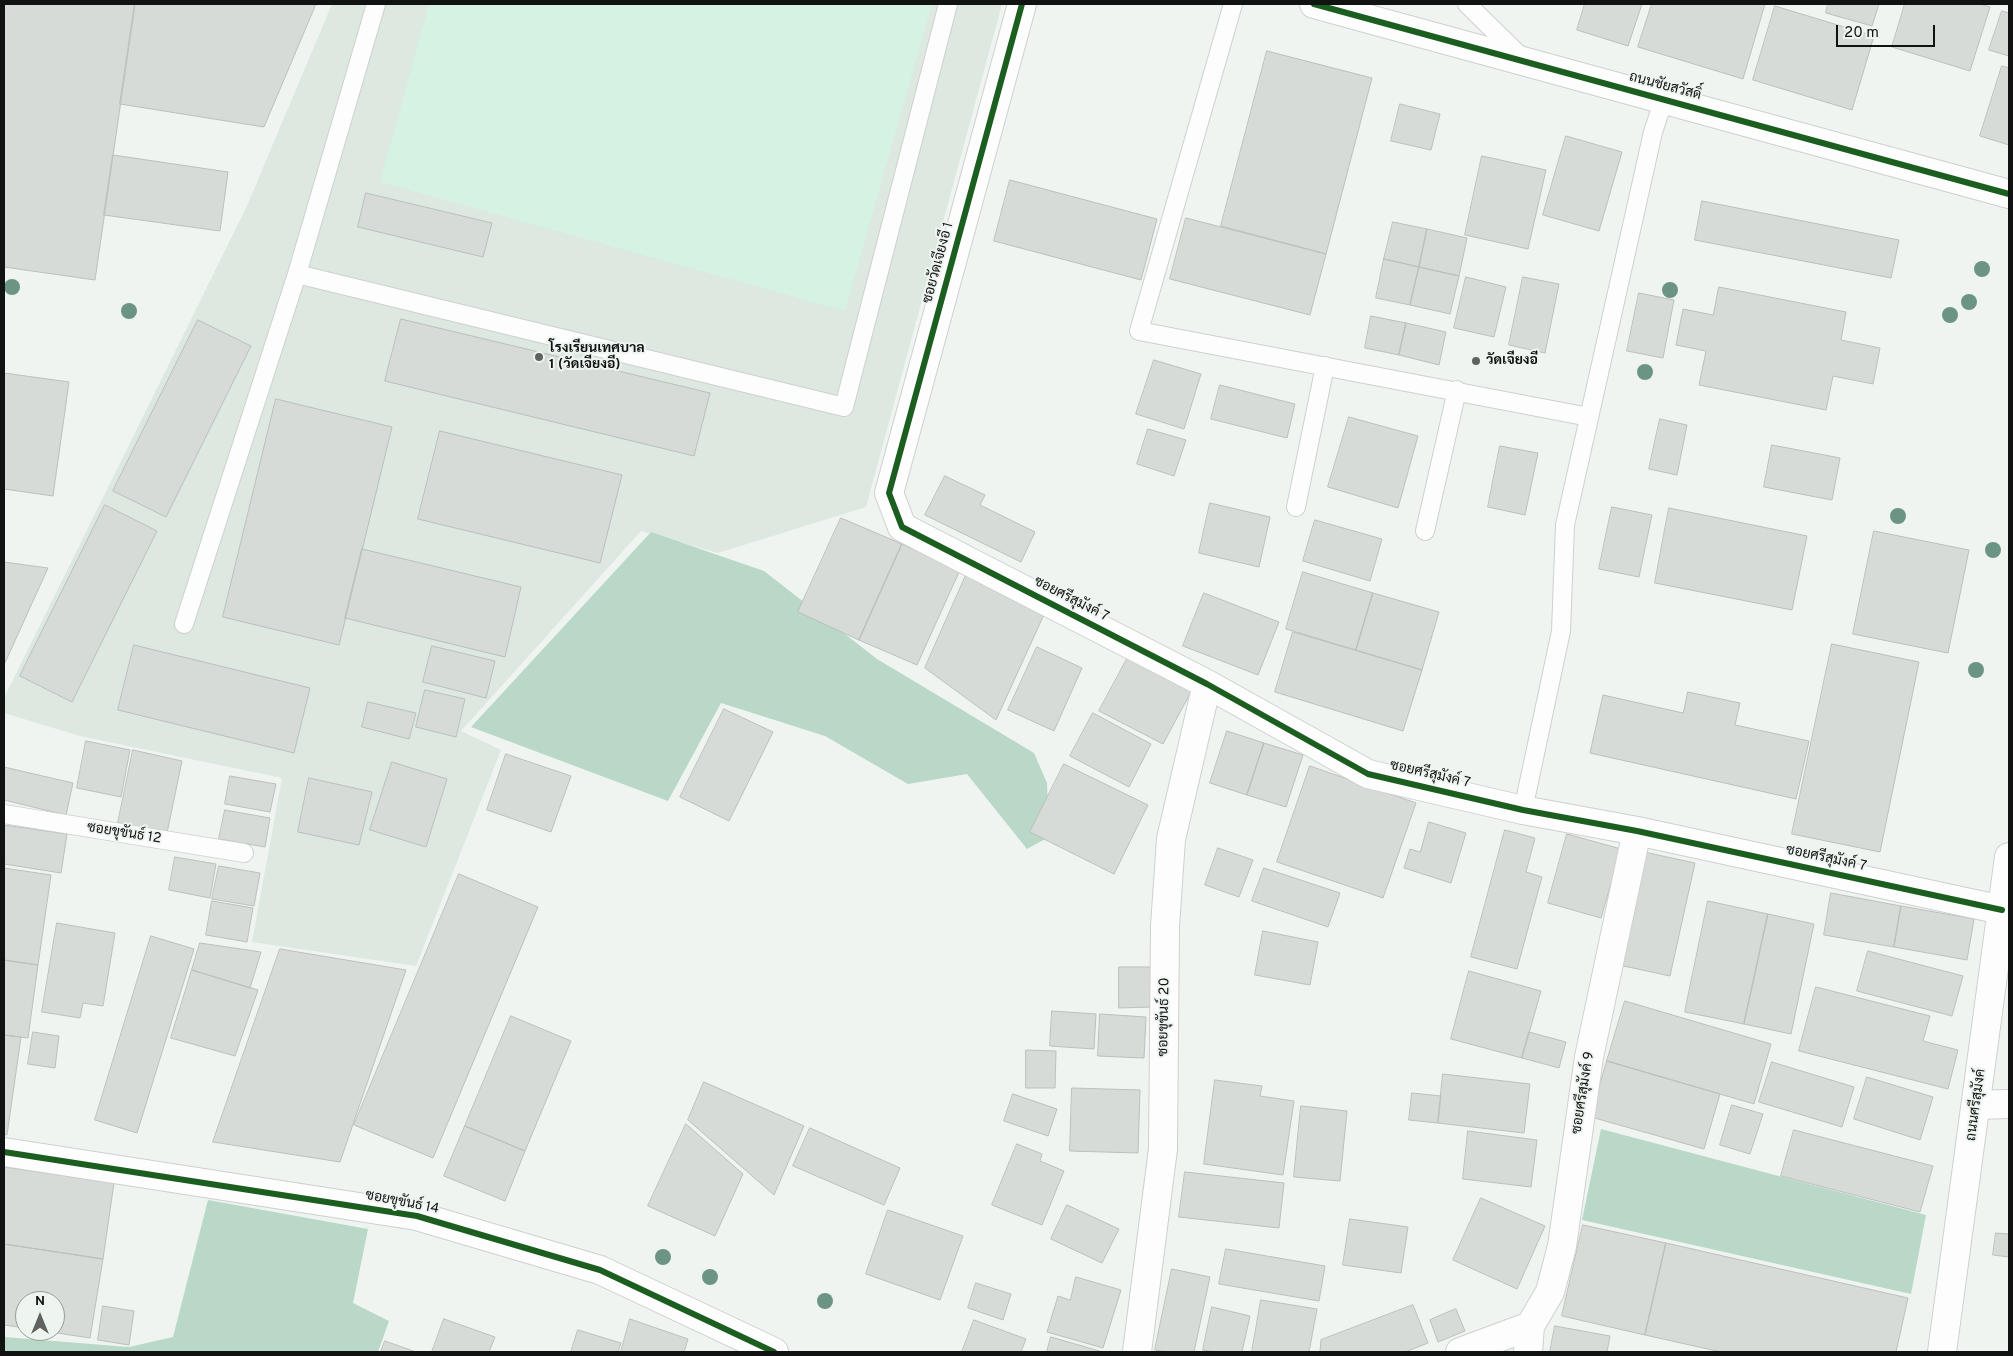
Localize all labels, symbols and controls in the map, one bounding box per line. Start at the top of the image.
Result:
scale bar [1838,15,1937,47]
text: 20 m [1844,24,1879,43]
street label: ถนนชัยสวัสดิ์ [1627,69,1703,105]
street label: ซอยวัดเจียงอี 1 [920,220,958,306]
place label: โรงเรียนเทศบาล 1 (วัดเจียงอี) [549,341,645,374]
marker: โรงเรียนเทศบาล 1 (วัดเจียงอี) [533,351,545,363]
place label: วัดเจียงอี [1486,353,1538,369]
marker: วัดเจียงอี [1470,355,1482,367]
street label: ซอยศรีสุมังค์ 7 [1031,574,1111,626]
street label: ซอยศรีสุมังค์ 7 [1388,758,1472,792]
street label: ซอยขุขันธ์ 12 [86,820,162,848]
street label: ซอยศรีสุมังค์ 7 [1784,842,1868,876]
street label: ซอยขุขันธ์ 20 [1156,977,1174,1057]
street label: ซอยศรีสุมังค์ 9 [1569,1051,1599,1135]
street label: ถนนศรีสุมังค์ [1964,1068,1990,1142]
street label: ซอยขุขันธ์ 14 [364,1188,440,1218]
north arrow [15,1291,65,1341]
text: N [35,1293,45,1310]

